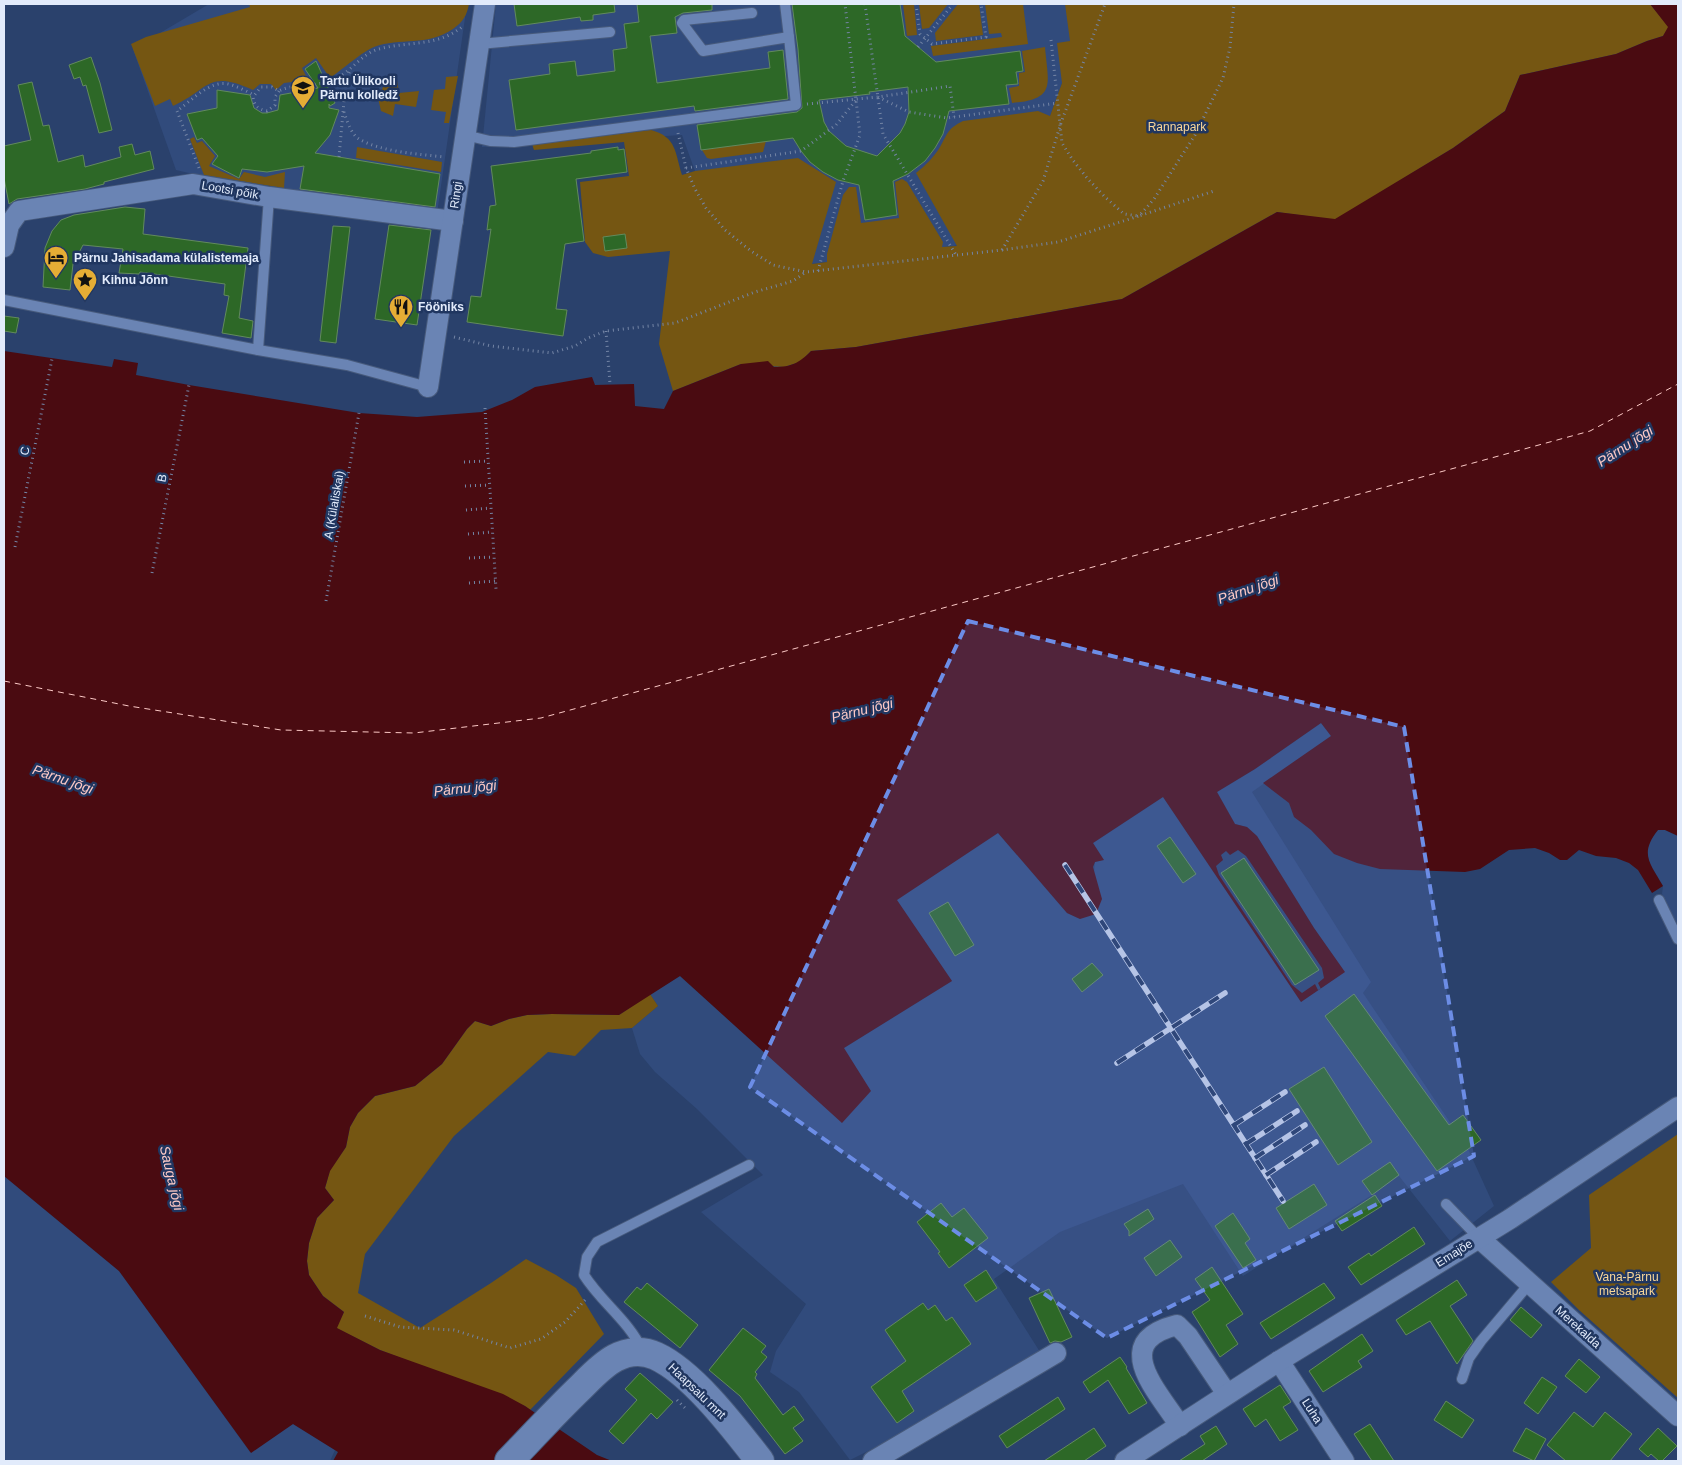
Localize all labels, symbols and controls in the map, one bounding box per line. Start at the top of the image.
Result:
place label: Tartu Ülikooli Pärnu kolledž [320,73,398,102]
school or university icon: Tartu Ülikooli Pärnu kolledž [290,75,316,109]
park label: Rannapark [1148,120,1207,134]
street label: Lootsi põik [201,178,260,202]
street label: Ringi [447,180,465,210]
hotel icon: Pärnu Jahisadama külalistemaja [43,245,69,279]
place label: Pärnu Jahisadama külalistemaja [74,251,259,265]
place icon: Kihnu Jõnn [72,267,98,301]
place label: Kihnu Jõnn [102,273,168,287]
restaurant icon: Fööniks [388,294,414,328]
place label: Fööniks [418,300,464,314]
water label: Pärnu jõgi [1594,422,1657,470]
street label: C [17,445,33,457]
street label: A (Külaliskai) [321,470,347,540]
street label: B [154,473,170,483]
water label: Pärnu jõgi [1216,571,1281,607]
water label: Pärnu jõgi [829,694,895,725]
water label: Pärnu jõgi [31,761,96,797]
water label: Pärnu jõgi [433,777,498,799]
water label: Sauga jõgi [157,1144,187,1213]
street label: Emajõe [1433,1236,1475,1270]
park label: Vana-Pärnu metsapark [1595,1270,1659,1298]
street label: Merekalda [1552,1303,1604,1351]
street label: Haapsalu mnt [666,1360,729,1422]
street label: Luha [1299,1396,1325,1426]

